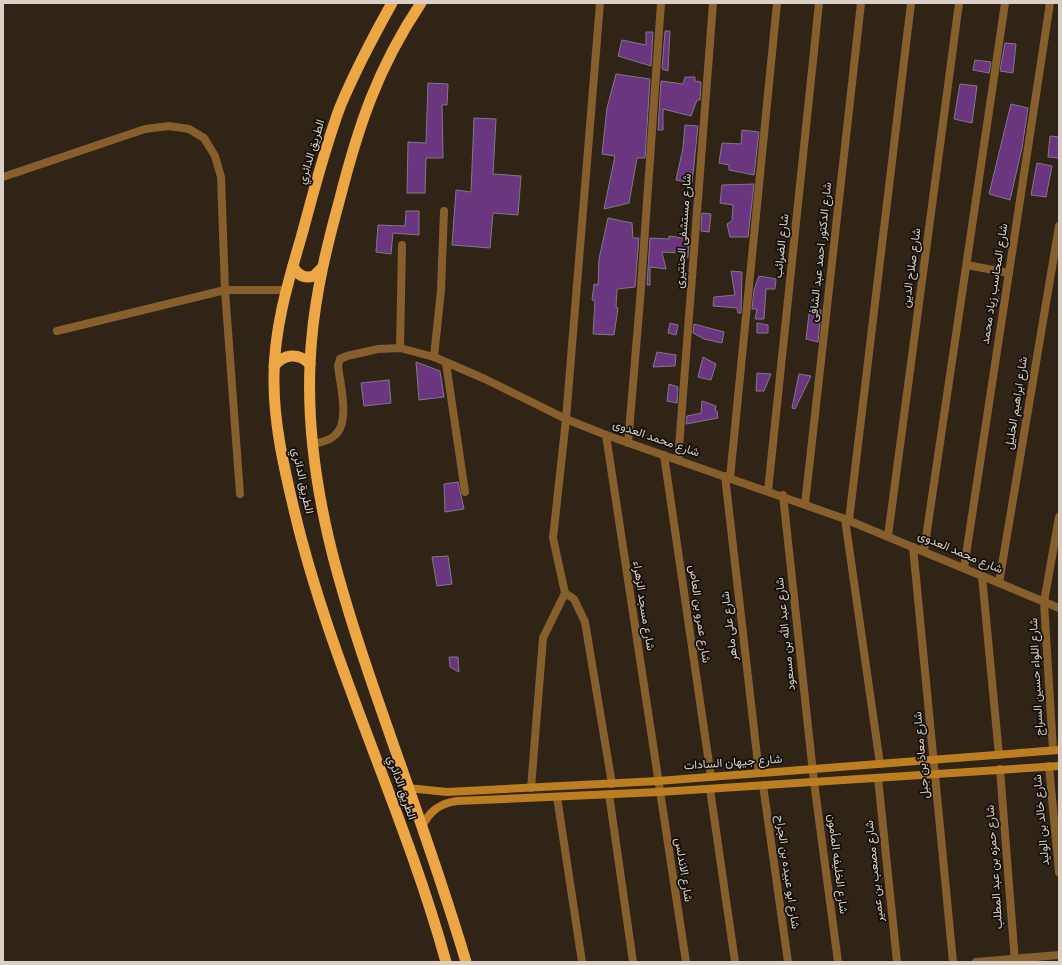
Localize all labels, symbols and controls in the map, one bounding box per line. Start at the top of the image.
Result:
street label: الطريق الدائري [295,118,330,187]
street label: شارع مستشفى الحنتيرى [672,173,696,289]
street label: شارع الدكتور احمد عبد الشافى [806,181,836,323]
street label: شارع الضرائب [771,213,793,279]
street label: شارع المحاسب زياد محمد [978,222,1012,346]
street label: شارع صلاح الدين [898,227,926,309]
street label: شارع ابراهيم الخليل [1002,355,1032,451]
street label: شارع محمد العدوى [610,417,702,461]
street label: الطريق الدائري [286,447,317,516]
street label: شارع محمد العدوى [915,528,1005,578]
street label: شارع مسجد الزهراء [628,560,658,652]
street label: شارع عمرو بن العاص [684,564,714,664]
street label: شارع عبد الله بن مسعود [772,576,800,692]
street label: شارع على ماهر [718,590,742,663]
street label: شارع اللواء حسين السراج [1026,618,1048,736]
street label: شارع معاذ بن جبل [910,711,934,799]
street label: شارع جيهان السادات [683,752,783,774]
street label: الطريق الدائري [382,754,419,823]
street label: شارع خالد بن الوليد [1030,774,1054,866]
street label: شارع حمزه بن عبد المطلب [983,804,1007,930]
street label: شارع الخليفه المأمون [823,813,851,915]
street label: شارع ابو عبيده بن الجراح [771,814,803,930]
street label: شارع مصعب بن عمير [862,819,888,924]
street label: شارع الاندلس [670,837,696,903]

